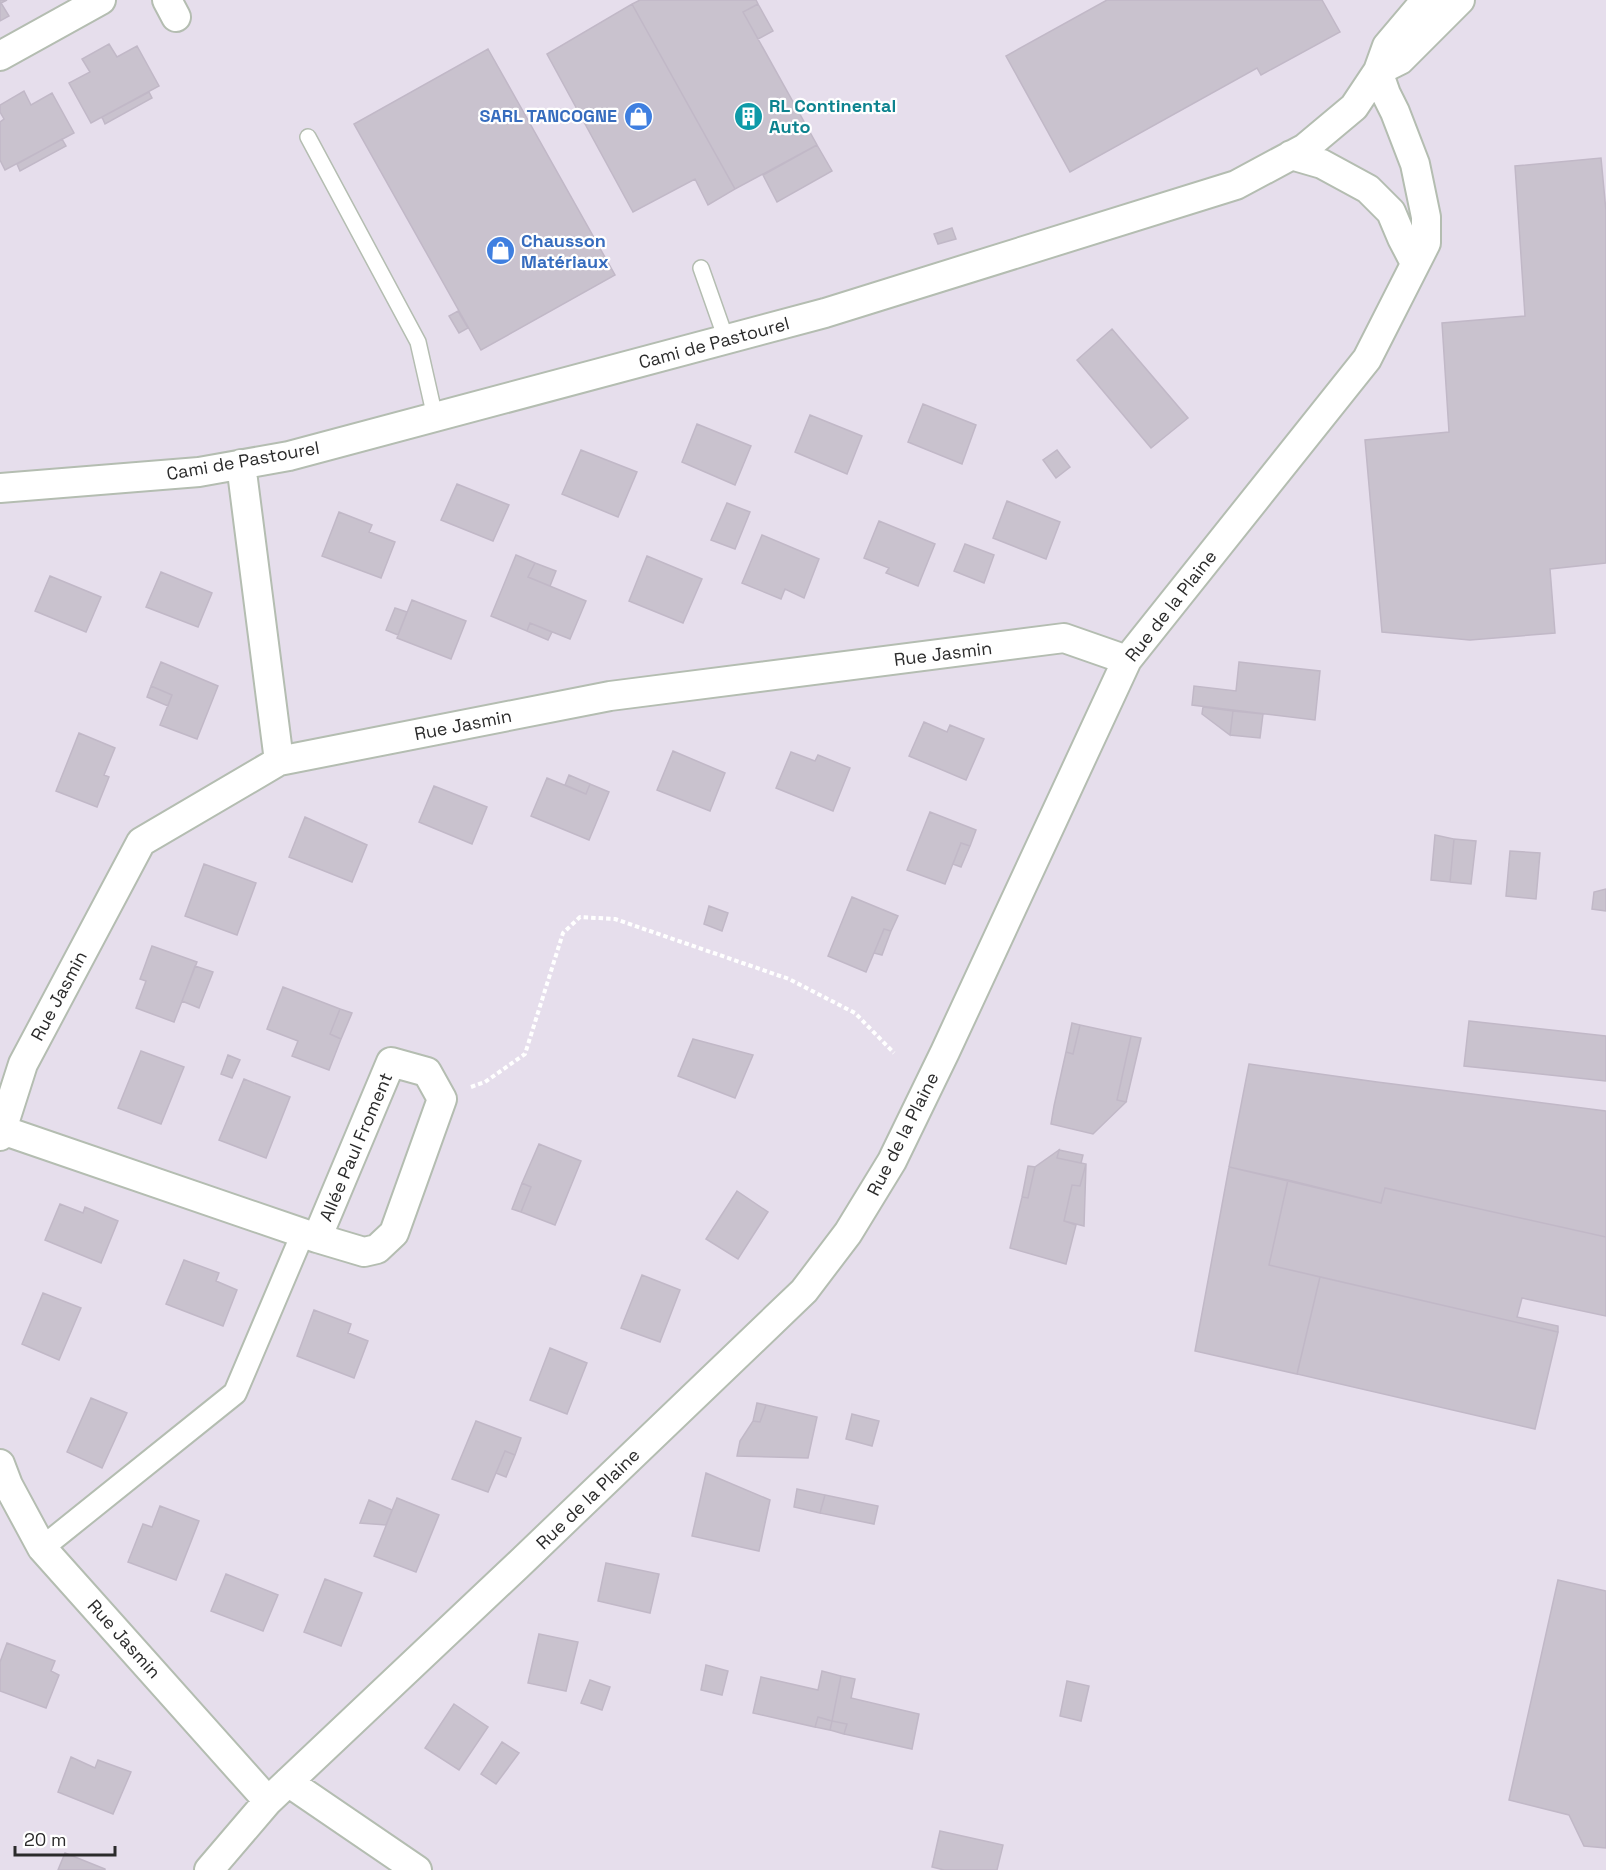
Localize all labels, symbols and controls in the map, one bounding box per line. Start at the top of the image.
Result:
place label: RL Continental Auto [769,94,896,138]
shop icon: SARL TANCOGNE [622,100,654,132]
building icon: RL Continental Auto [732,100,764,132]
place label: SARL TANCOGNE [479,104,617,127]
place label: Chausson Matériaux [521,229,609,273]
shop icon: Chausson Matériaux [484,235,516,267]
street label: Cami de Pastourel [636,311,792,374]
street label: Cami de Pastourel [165,436,321,485]
street label: Rue de la Plaine [1120,545,1221,666]
street label: Rue Jasmin [893,636,993,671]
street label: Rue Jasmin [412,704,513,745]
street label: Rue Jasmin [25,947,92,1045]
street label: Rue de la Plaine [862,1068,944,1199]
street label: Allée Paul Froment [314,1069,397,1225]
street label: Rue de la Plaine [531,1443,644,1554]
street label: Rue Jasmin [83,1594,166,1683]
scale bar [15,1819,116,1857]
text: 20 m [24,1828,67,1851]

